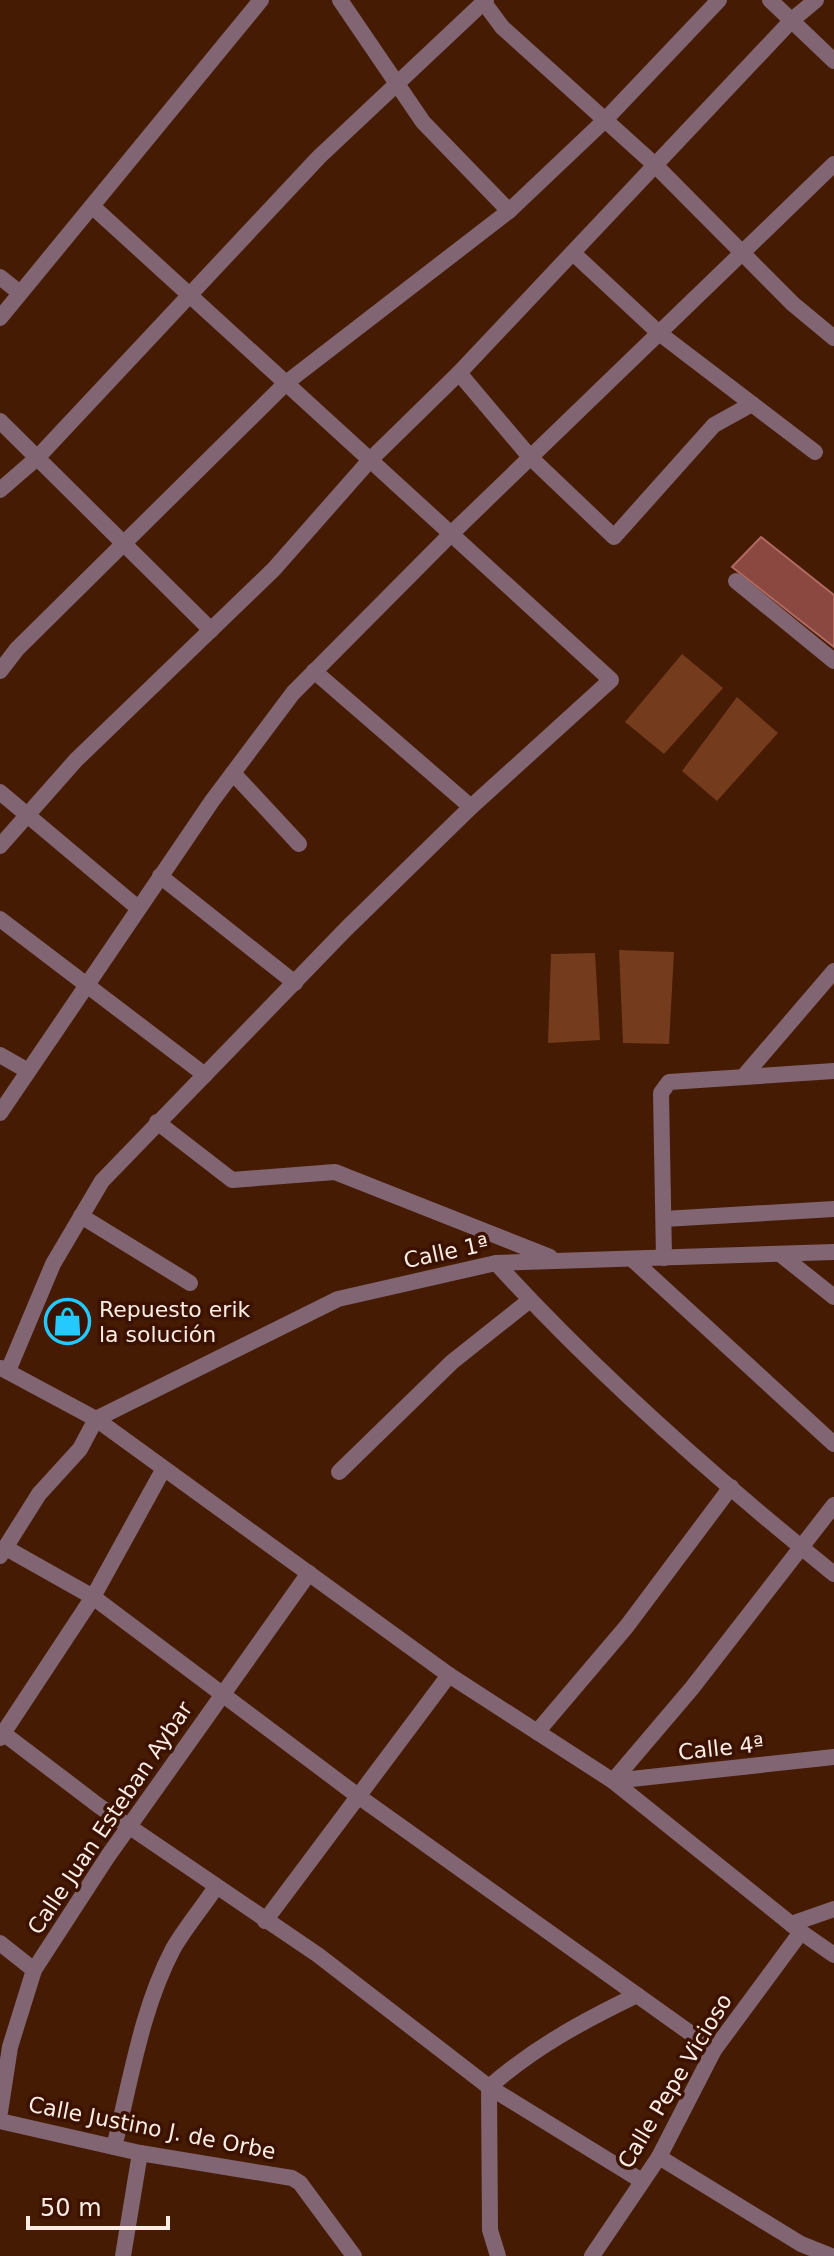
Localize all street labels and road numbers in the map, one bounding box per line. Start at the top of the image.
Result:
street label: Calle 1ª [401,1231,491,1273]
street label: Calle Juan Esteban Aybar [23,1696,198,1939]
street label: Calle 4ª [677,1731,765,1765]
street label: Calle Pepe Vicioso [613,1989,737,2173]
street label: Calle Justino J. de Orbe [26,2092,278,2164]

